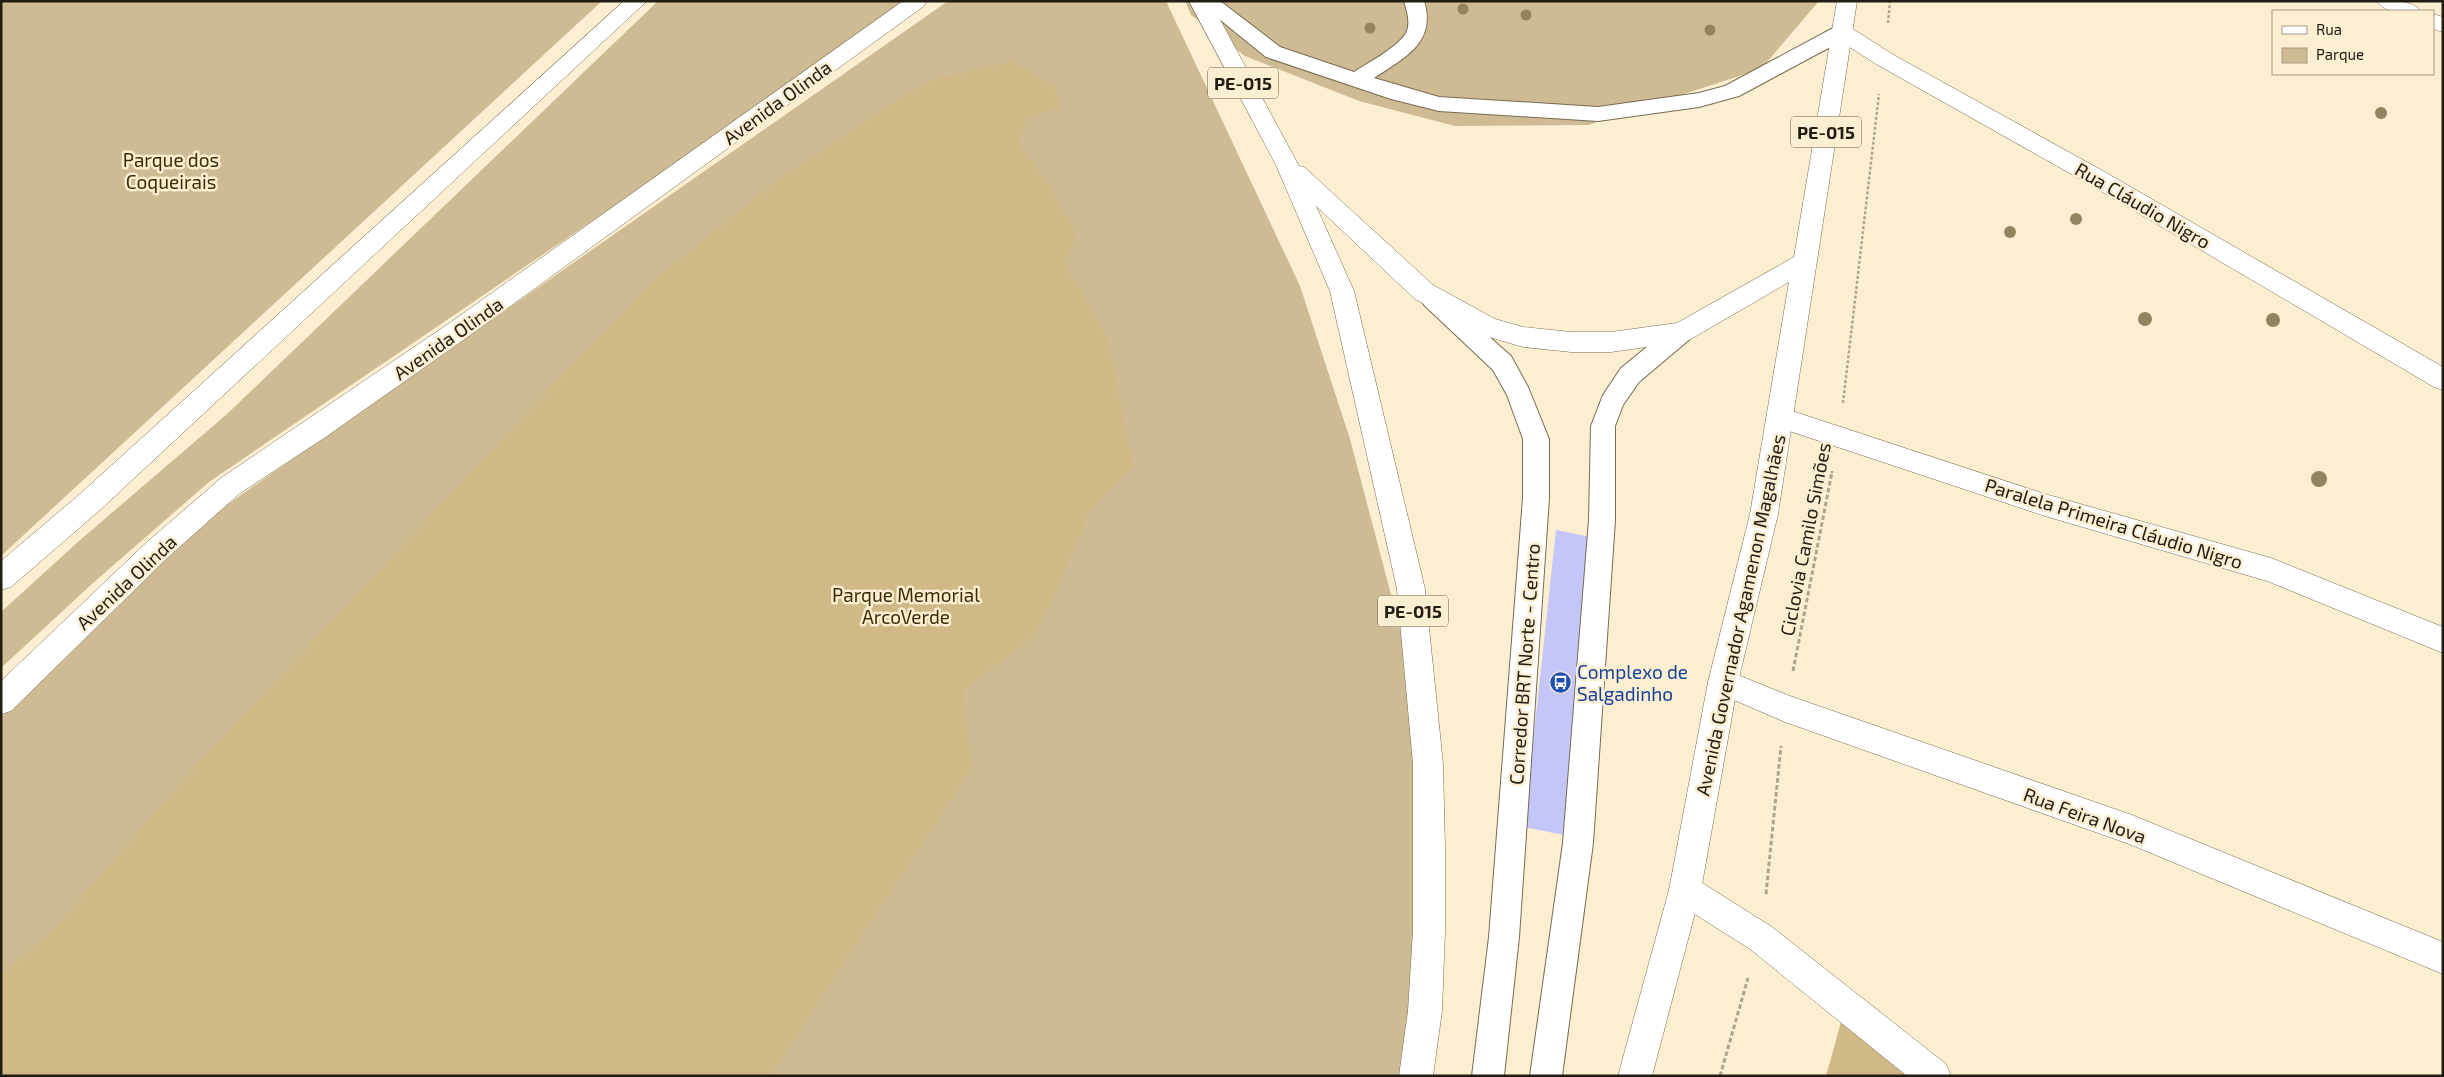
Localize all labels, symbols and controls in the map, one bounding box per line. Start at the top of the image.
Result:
legend [2272,10,2434,75]
text: Rua [2316,20,2342,38]
text: Parque [2316,45,2364,63]
street label: Avenida Olinda [718,55,836,149]
road number: PE-015 [1208,68,1278,99]
road number: PE-015 [1791,116,1861,148]
park label: Parque dos Coqueirais [123,148,219,193]
street label: Rua Cláudio Nigro [2071,157,2215,253]
street label: Avenida Olinda [389,292,507,384]
street label: Avenida Governador Agamenon Magalhães [1690,432,1790,798]
street label: Ciclovia Camilo Simões [1775,440,1835,638]
street label: Paralela Primeira Cláudio Nigro [1982,473,2246,573]
street label: Avenida Olinda [71,530,181,634]
street label: Corredor BRT Norte - Centro [1504,543,1544,785]
park label: Parque Memorial ArcoVerde [832,583,980,628]
road number: PE-015 [1378,596,1448,626]
place label: Complexo de Salgadinho [1577,660,1688,705]
bus stop icon: Complexo de Salgadinho [1549,670,1573,694]
street label: Rua Feira Nova [2021,782,2149,848]

